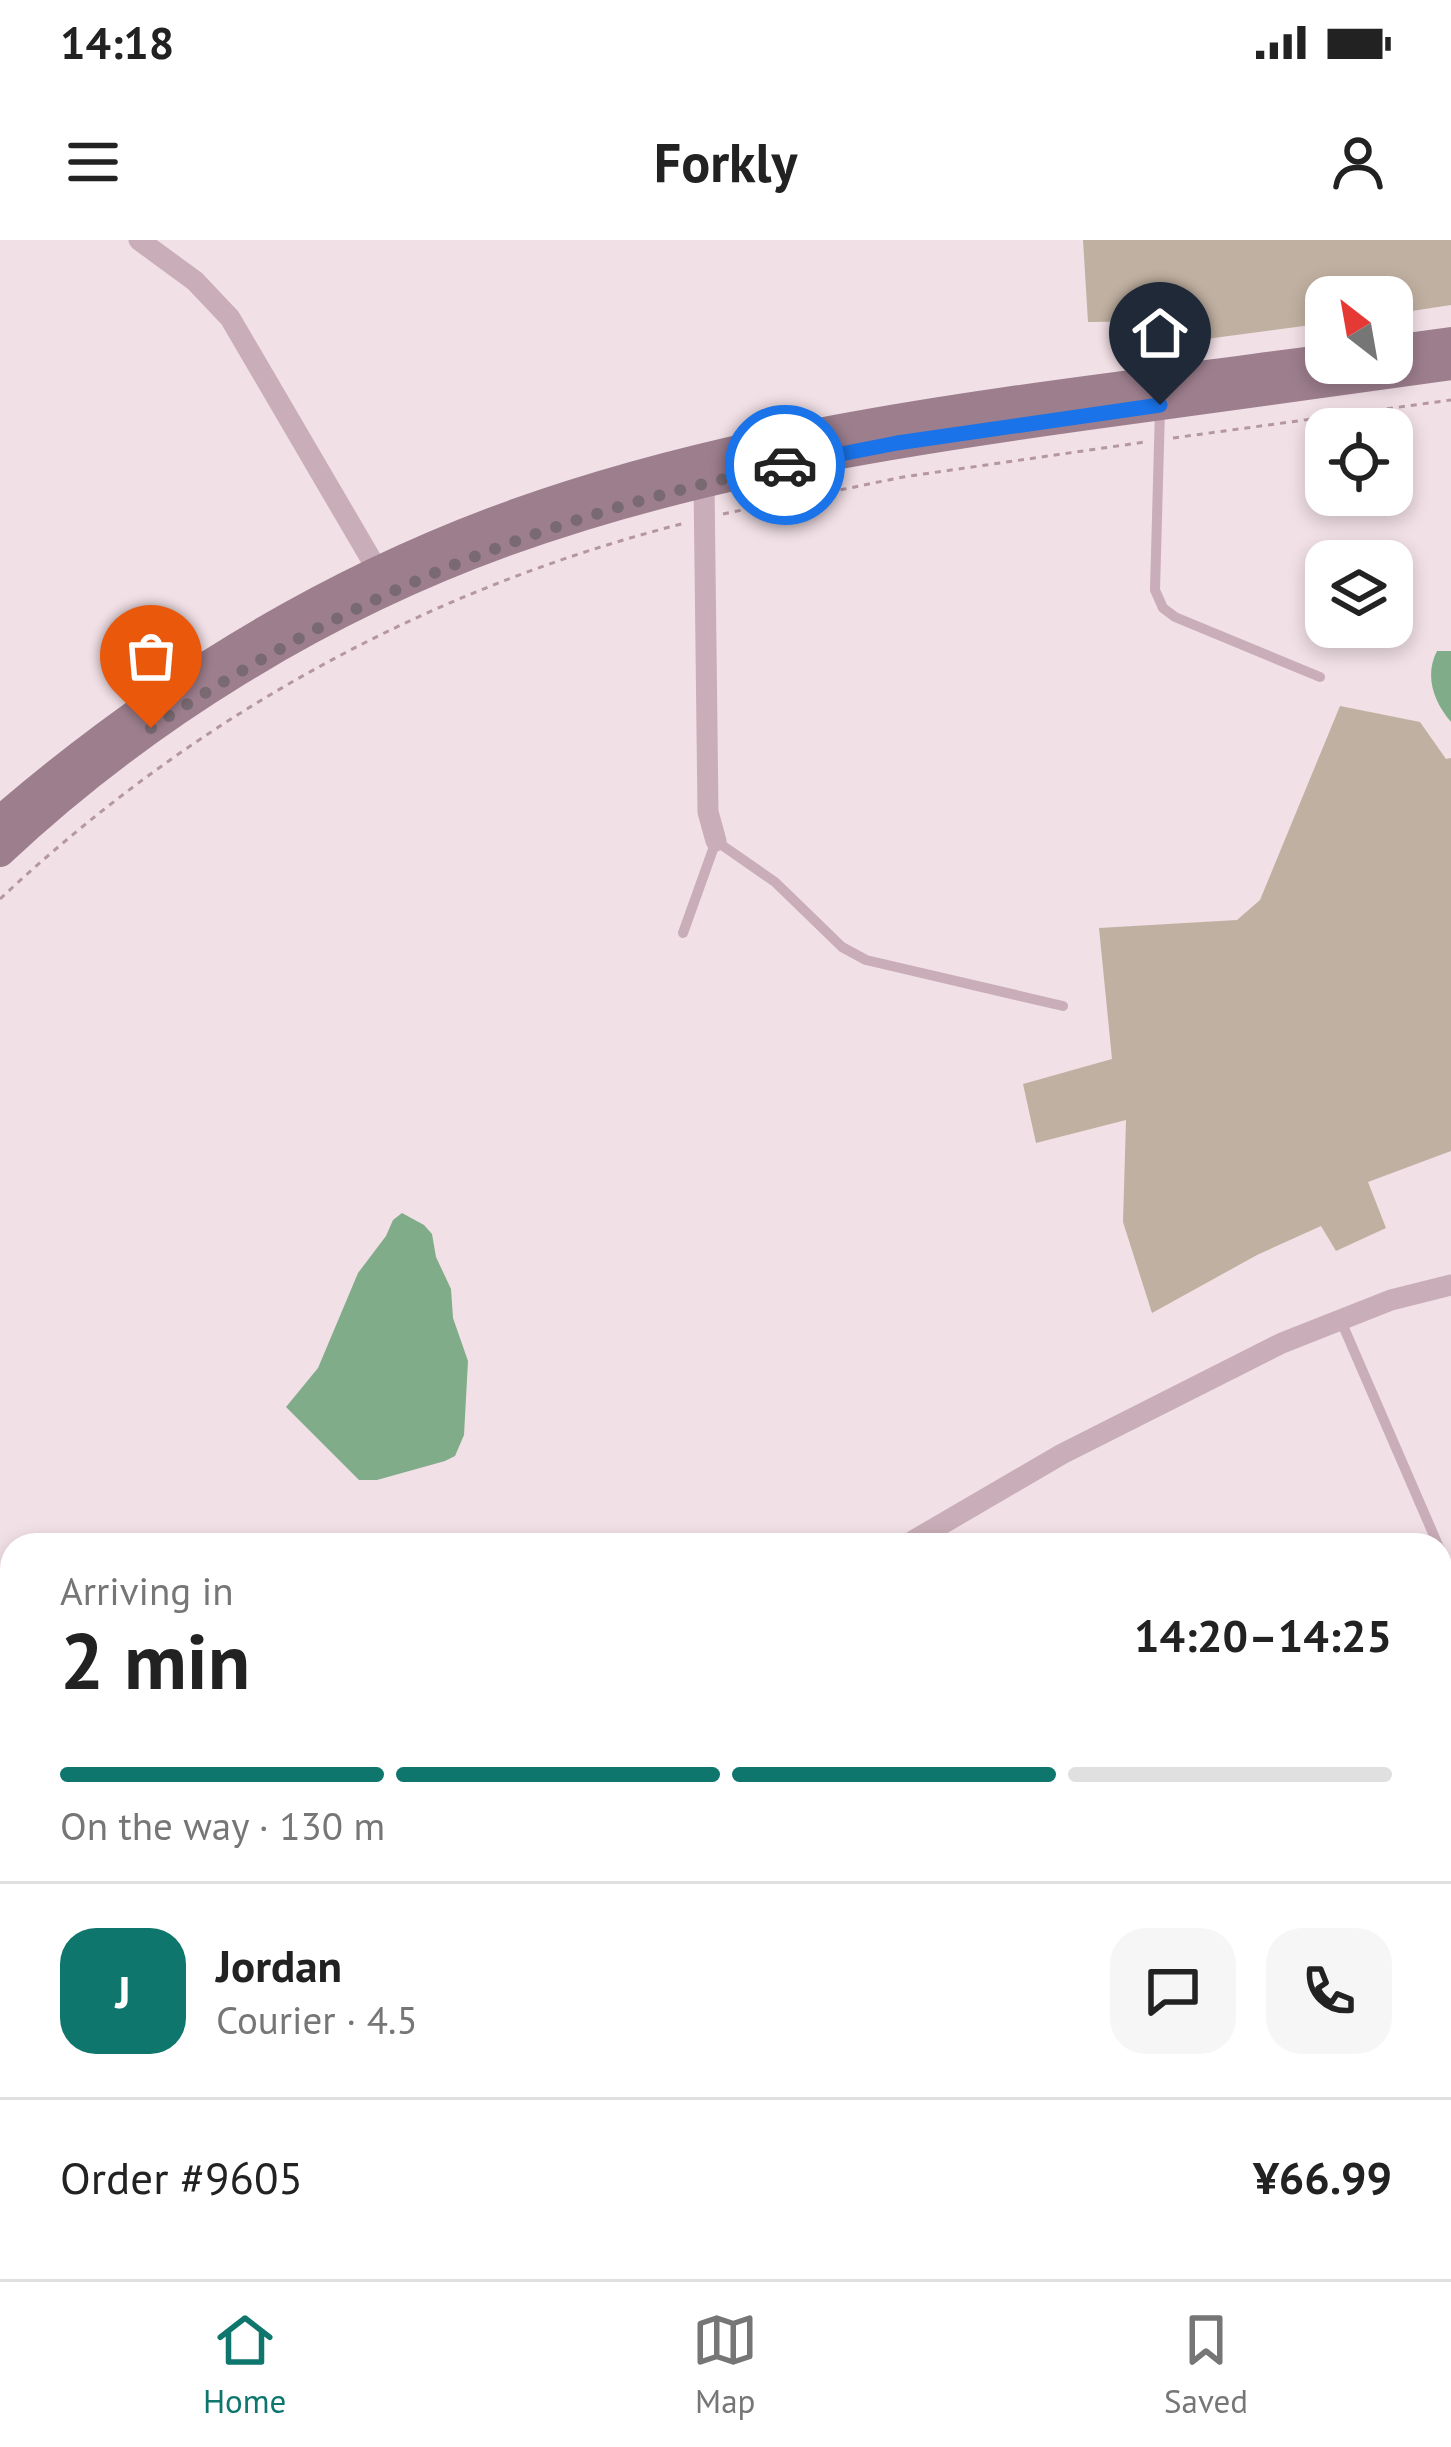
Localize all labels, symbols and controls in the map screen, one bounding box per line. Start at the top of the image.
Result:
text: 14:18 [60,13,174,71]
text: Forkly [654,127,797,197]
icon: menu [60,129,126,195]
icon: person [1325,129,1391,195]
north arrow [1305,276,1413,384]
map controls [1305,276,1413,648]
pin [1109,282,1211,405]
icon: home [1127,300,1193,366]
courier [725,405,845,525]
button: locate [1305,408,1413,516]
icon: car [752,432,818,498]
button: layers [1305,540,1413,648]
pin [100,605,202,728]
icon: bag [118,623,184,689]
text: Arriving in [60,1565,234,1616]
text: 14:20–14:25 [1134,1606,1392,1664]
text: 2 min [60,1610,250,1711]
text: On the way · 130 m [60,1800,385,1851]
button: chat [1110,1928,1236,2054]
button: phone [1266,1928,1392,2054]
text: Jordan [216,1936,342,1994]
text: J [115,1962,131,2020]
text: Courier · 4.5 [216,1994,418,2045]
text: Order #9605 [60,2148,303,2206]
text: ¥66.99 [1253,2148,1392,2206]
tab: Home [203,2307,286,2422]
tab: Map [692,2307,758,2422]
tab: Saved [1164,2307,1248,2422]

